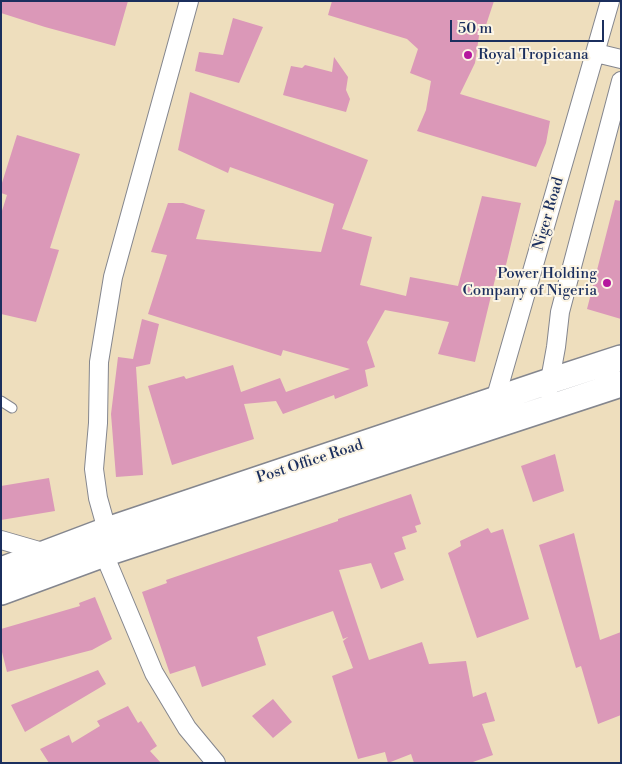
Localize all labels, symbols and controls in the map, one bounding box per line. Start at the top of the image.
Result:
scale bar [452,10,606,42]
text: 50 m [458,19,492,38]
place label: Royal Tropicana [478,46,589,64]
marker: Royal Tropicana [462,49,474,61]
street label: Niger Road [530,175,568,253]
place label: Power Holding Company of Nigeria [462,265,597,300]
marker: Power Holding Company of Nigeria [601,277,613,289]
street label: Post Office Road [254,436,366,488]

